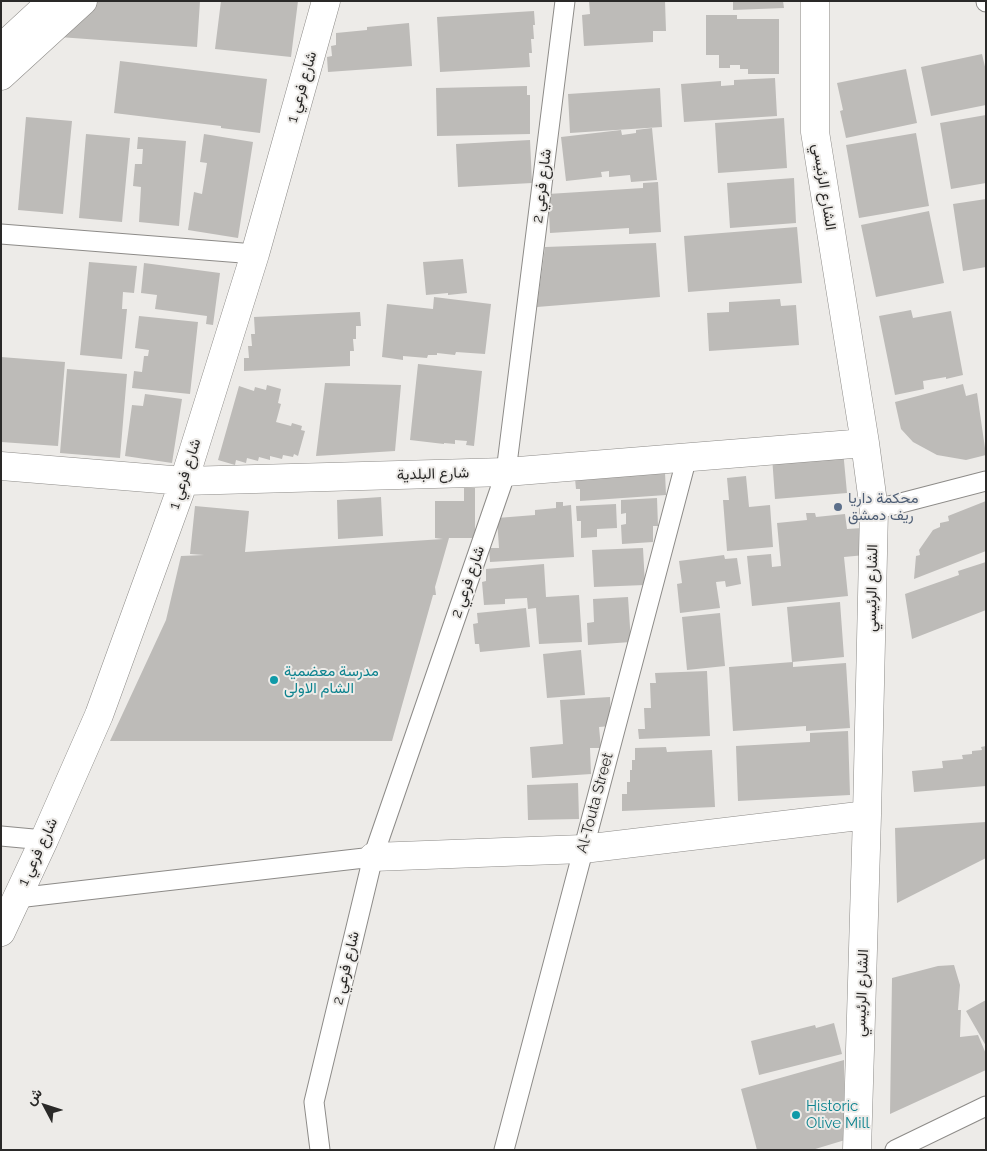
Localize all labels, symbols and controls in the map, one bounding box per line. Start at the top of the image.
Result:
street label: شارع فرعي 1 [283,49,321,125]
street label: الشارع الرئيسي [808,142,840,232]
street label: شارع فرعي 2 [529,148,555,224]
street label: شارع فرعي 1 [165,436,205,512]
street label: شارع البلدية [397,464,469,484]
place label: محكمة داريا ريف دمشق [848,489,918,524]
marker: محكمة داريا ريف دمشق [832,501,844,513]
street label: شارع فرعي 2 [447,544,489,620]
street label: الشارع الرئيسي [862,544,882,632]
place label: مدرسة معضمية الشام الاولى [284,662,379,697]
marker: مدرسة معضمية الشام الاولى [268,674,280,686]
street label: Al-Touta Street [573,751,617,855]
street label: شارع فرعي 1 [14,815,62,889]
street label: شارع فرعي 2 [329,930,363,1006]
street label: الشارع الرئيسي [851,949,873,1037]
north arrow [20,1081,70,1131]
text: ش [22,1085,45,1108]
place label: Historic Olive Mill [806,1097,870,1132]
marker: Historic Olive Mill [790,1109,802,1121]

